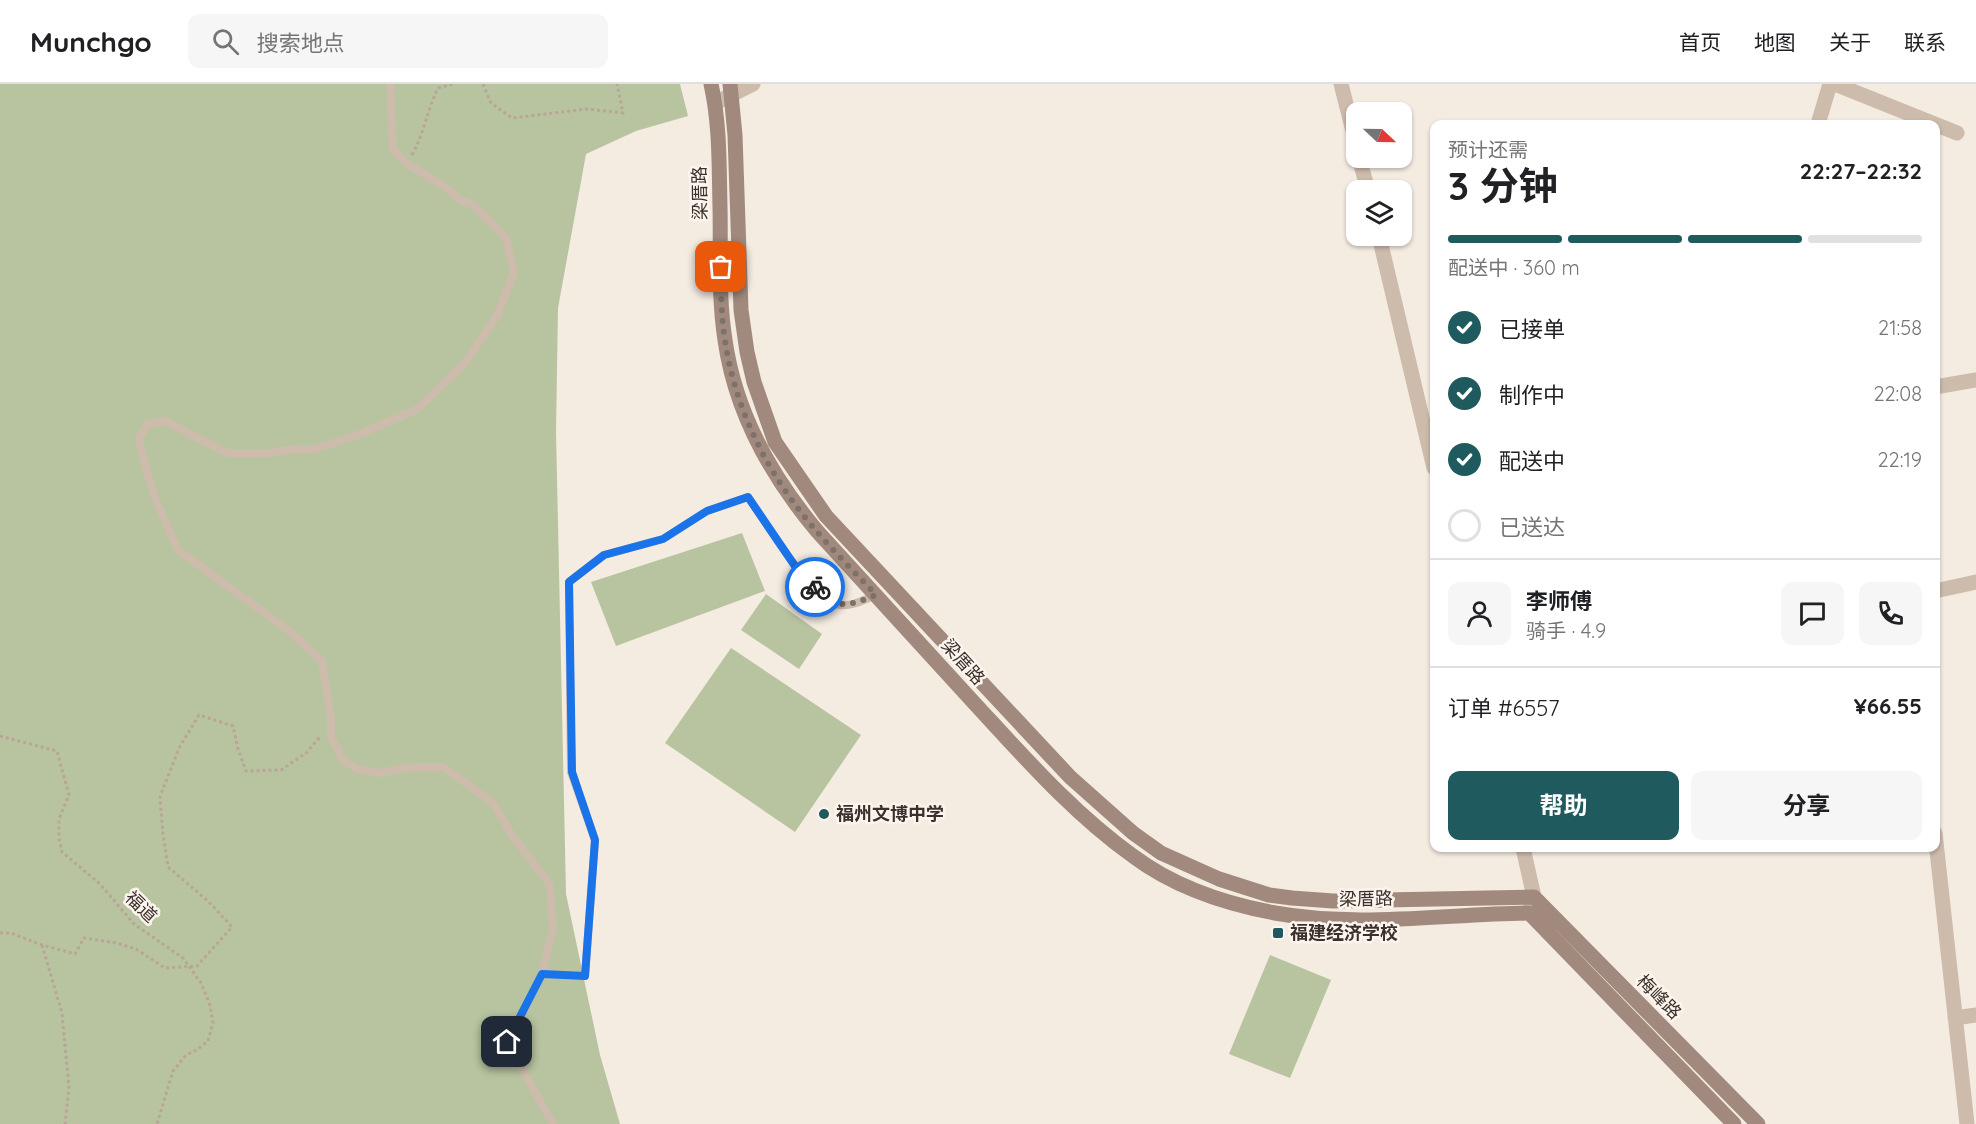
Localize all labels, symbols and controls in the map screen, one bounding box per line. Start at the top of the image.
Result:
search box [188,14,608,68]
text: Munchgo [30,24,152,59]
icon: search [209,25,242,58]
text: 搜索地点 [257,29,345,57]
text: 首页 [1679,29,1721,55]
text: 地图 [1754,29,1796,55]
text: 关于 [1829,29,1871,55]
text: 联系 [1904,29,1946,55]
north arrow [1346,102,1412,168]
map controls [1346,102,1412,246]
text: 预计还需 [1448,137,1528,162]
text: 22:27–22:32 [1800,157,1922,185]
text: 3 分钟 [1448,161,1558,210]
street label: 梁厝路 [688,166,711,220]
button: layers [1346,180,1412,246]
pin [695,241,746,292]
icon: bag [704,250,737,283]
text: 配送中 · 360 m [1448,255,1580,280]
icon: check [1448,311,1481,344]
text: 已接单 [1499,315,1565,343]
text: 21:58 [1878,315,1922,340]
icon: check [1448,377,1481,410]
text: 制作中 [1499,381,1565,409]
text: 22:08 [1873,381,1922,406]
icon: check [1448,443,1481,476]
text: 配送中 [1499,447,1565,475]
text: 22:19 [1878,447,1922,472]
text: 已送达 [1499,513,1565,541]
courier [785,557,845,617]
icon: bike [799,571,832,604]
button: person [1448,582,1511,645]
button: chat [1781,582,1844,645]
button: phone [1859,582,1922,645]
text: 李师傅 [1526,587,1592,615]
text: 骑手 · 4.9 [1526,618,1606,643]
street label: 梁厝路 [937,634,990,689]
text: ¥66.55 [1854,692,1922,720]
text: 订单 #6557 [1448,694,1560,722]
button: 帮助 [1448,771,1679,840]
button: 分享 [1691,771,1922,840]
place label: 福州文博中学 [836,802,944,825]
marker: 福州文博中学 [817,807,831,821]
street label: 福道 [120,886,162,927]
street label: 梁厝路 [1339,887,1393,910]
place label: 福建经济学校 [1290,921,1398,944]
marker: 福建经济学校 [1271,926,1285,940]
street label: 梅峰路 [1632,969,1687,1024]
pin [481,1016,532,1067]
icon: home [490,1025,523,1058]

